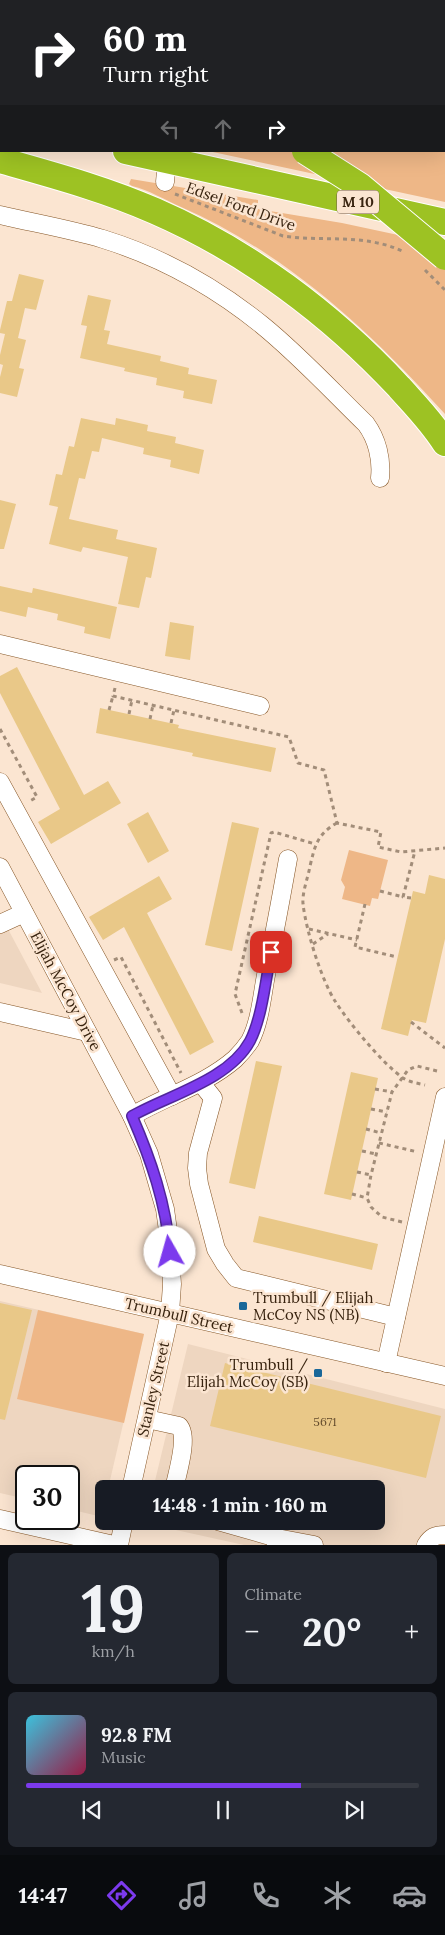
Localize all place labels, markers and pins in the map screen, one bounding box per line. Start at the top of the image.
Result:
pin [250,931,292,973]
place label: Trumbull / Elijah McCoy NS (NB) [253,1288,374,1325]
marker: Trumbull / Elijah McCoy NS (NB) [237,1300,249,1312]
place label: Trumbull / Elijah McCoy (SB) [187,1355,309,1392]
marker: Trumbull / Elijah McCoy (SB) [312,1367,324,1379]

